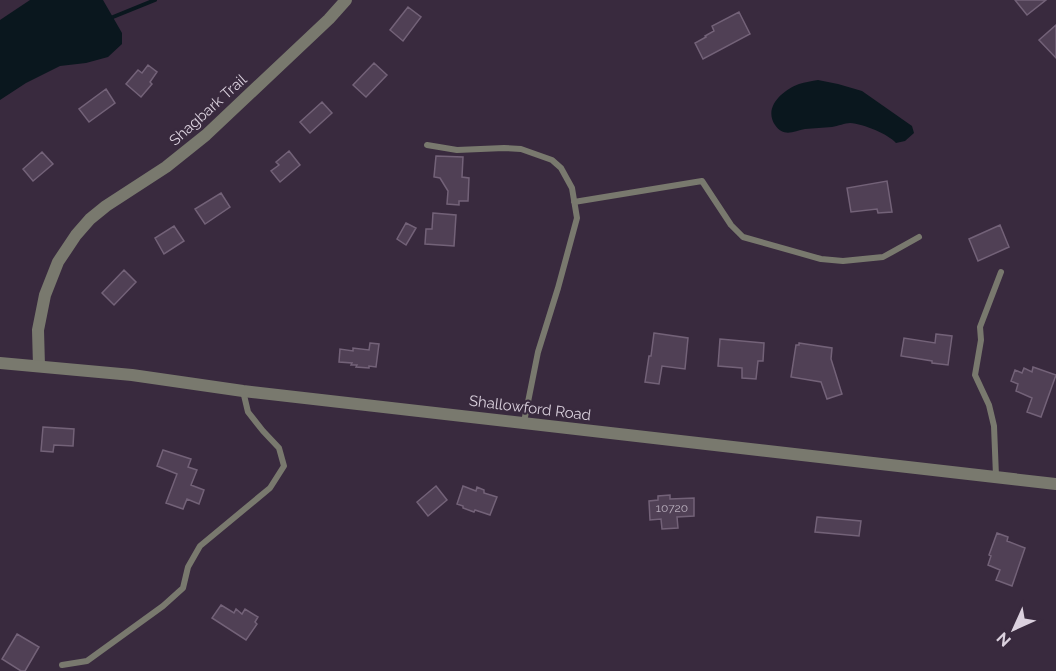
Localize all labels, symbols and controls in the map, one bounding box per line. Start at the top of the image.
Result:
street label: Shagbark Trail [166,70,251,149]
street label: Shallowford Road [468,392,592,424]
house number: 10720 [656,501,688,515]
north arrow [984,599,1044,659]
text: N [993,628,1015,650]

